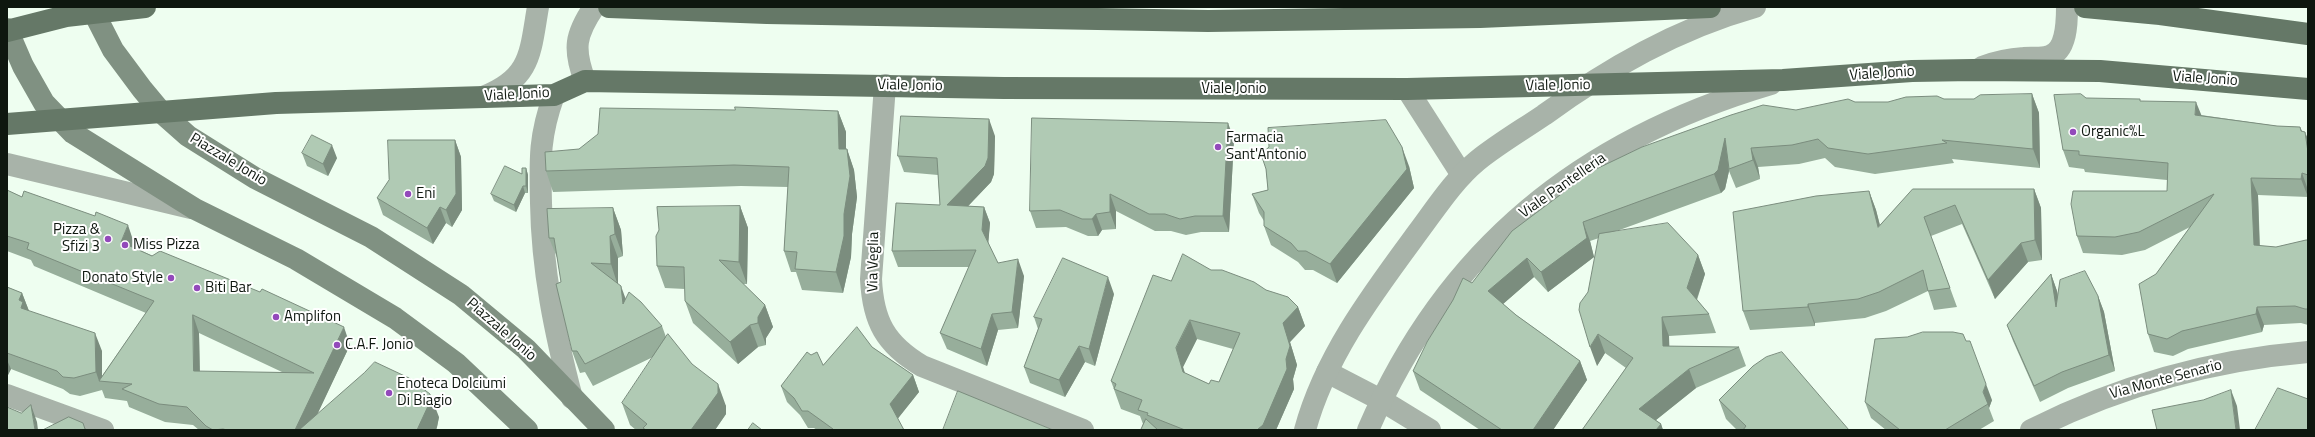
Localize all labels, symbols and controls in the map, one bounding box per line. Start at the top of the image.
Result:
street label: Viale Jonio [1849,63,1915,85]
street label: Viale Jonio [2172,68,2238,90]
street label: Viale Jonio [877,76,943,96]
street label: Viale Jonio [1525,76,1591,96]
street label: Viale Jonio [1201,80,1267,98]
street label: Viale Jonio [484,84,550,106]
place label: Organic%L [2081,123,2145,141]
marker: Organic%L [2068,127,2078,137]
place label: Farmacia Sant'Antonio [1226,129,1307,164]
street label: Piazzale Jonio [186,130,270,190]
marker: Farmacia Sant'Antonio [1213,142,1223,152]
street label: Viale Pantelleria [1516,150,1610,222]
place label: Eni [416,185,436,203]
marker: Eni [403,189,413,199]
place label: Pizza & Sfizi 3 [53,221,100,256]
street label: Via Veglia [864,232,884,292]
marker: Pizza & Sfizi 3 [103,234,113,244]
place label: Miss Pizza [133,236,199,254]
marker: Miss Pizza [120,240,130,250]
place label: Donato Style [82,269,163,287]
marker: Donato Style [166,273,176,283]
place label: Biti Bar [205,279,251,297]
marker: Biti Bar [192,283,202,293]
street label: Piazzale Jonio [462,295,540,365]
place label: Amplifon [284,308,341,326]
marker: Amplifon [271,312,281,322]
place label: C.A.F. Jonio [345,336,413,354]
marker: C.A.F. Jonio [332,340,342,350]
street label: Via Monte Senario [2108,356,2224,404]
place label: Enoteca Dolciumi Di Biagio [397,375,506,410]
marker: Enoteca Dolciumi Di Biagio [384,388,394,398]

